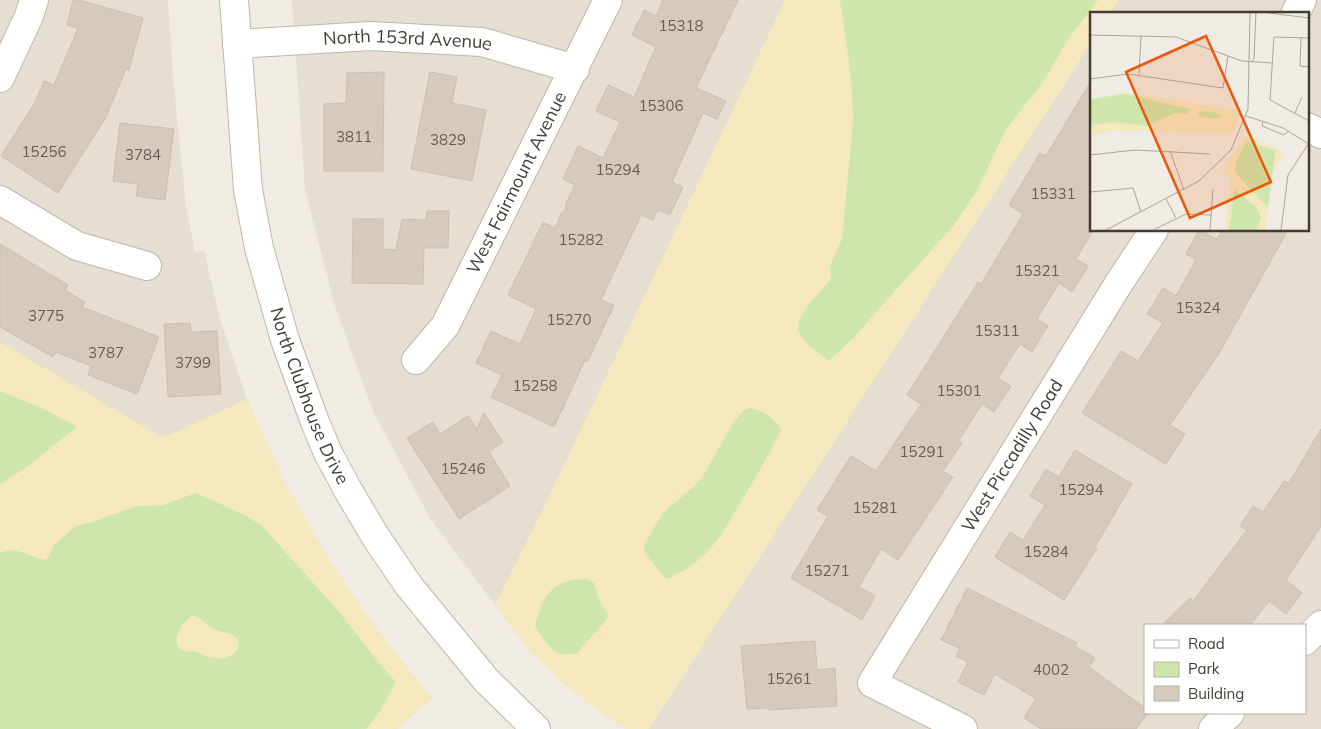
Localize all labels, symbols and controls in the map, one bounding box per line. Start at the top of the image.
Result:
inset map [1090,12,1308,231]
house number: 15318 [658,16,704,35]
street label: North 153rd Avenue [322,24,495,55]
street label: West Fairmount Avenue [461,87,571,277]
house number: 15306 [638,96,684,115]
house number: 3811 [336,127,372,146]
house number: 3829 [430,130,466,149]
house number: 15256 [21,142,67,161]
house number: 3784 [125,145,161,164]
house number: 15294 [595,160,641,179]
house number: 15331 [1030,184,1076,203]
house number: 15282 [558,230,604,249]
house number: 15321 [1014,261,1060,280]
house number: 15324 [1175,298,1221,317]
street label: North Clubhouse Drive [265,305,355,488]
house number: 3775 [28,306,64,325]
house number: 15270 [546,310,592,329]
house number: 15311 [974,321,1020,340]
house number: 3787 [88,343,124,362]
house number: 3799 [175,353,211,372]
street label: West Piccadilly Road [956,375,1068,536]
house number: 15258 [512,376,558,395]
house number: 15301 [936,381,982,400]
house number: 15291 [899,442,945,461]
house number: 15246 [440,459,486,478]
house number: 15294 [1058,480,1104,499]
house number: 15281 [852,498,898,517]
house number: 15284 [1023,542,1069,561]
house number: 15271 [804,561,850,580]
legend [1144,624,1306,714]
text: Road [1188,634,1225,653]
text: Park [1188,659,1220,678]
house number: 4002 [1033,660,1069,679]
house number: 15261 [766,669,812,688]
text: Building [1188,684,1244,703]

